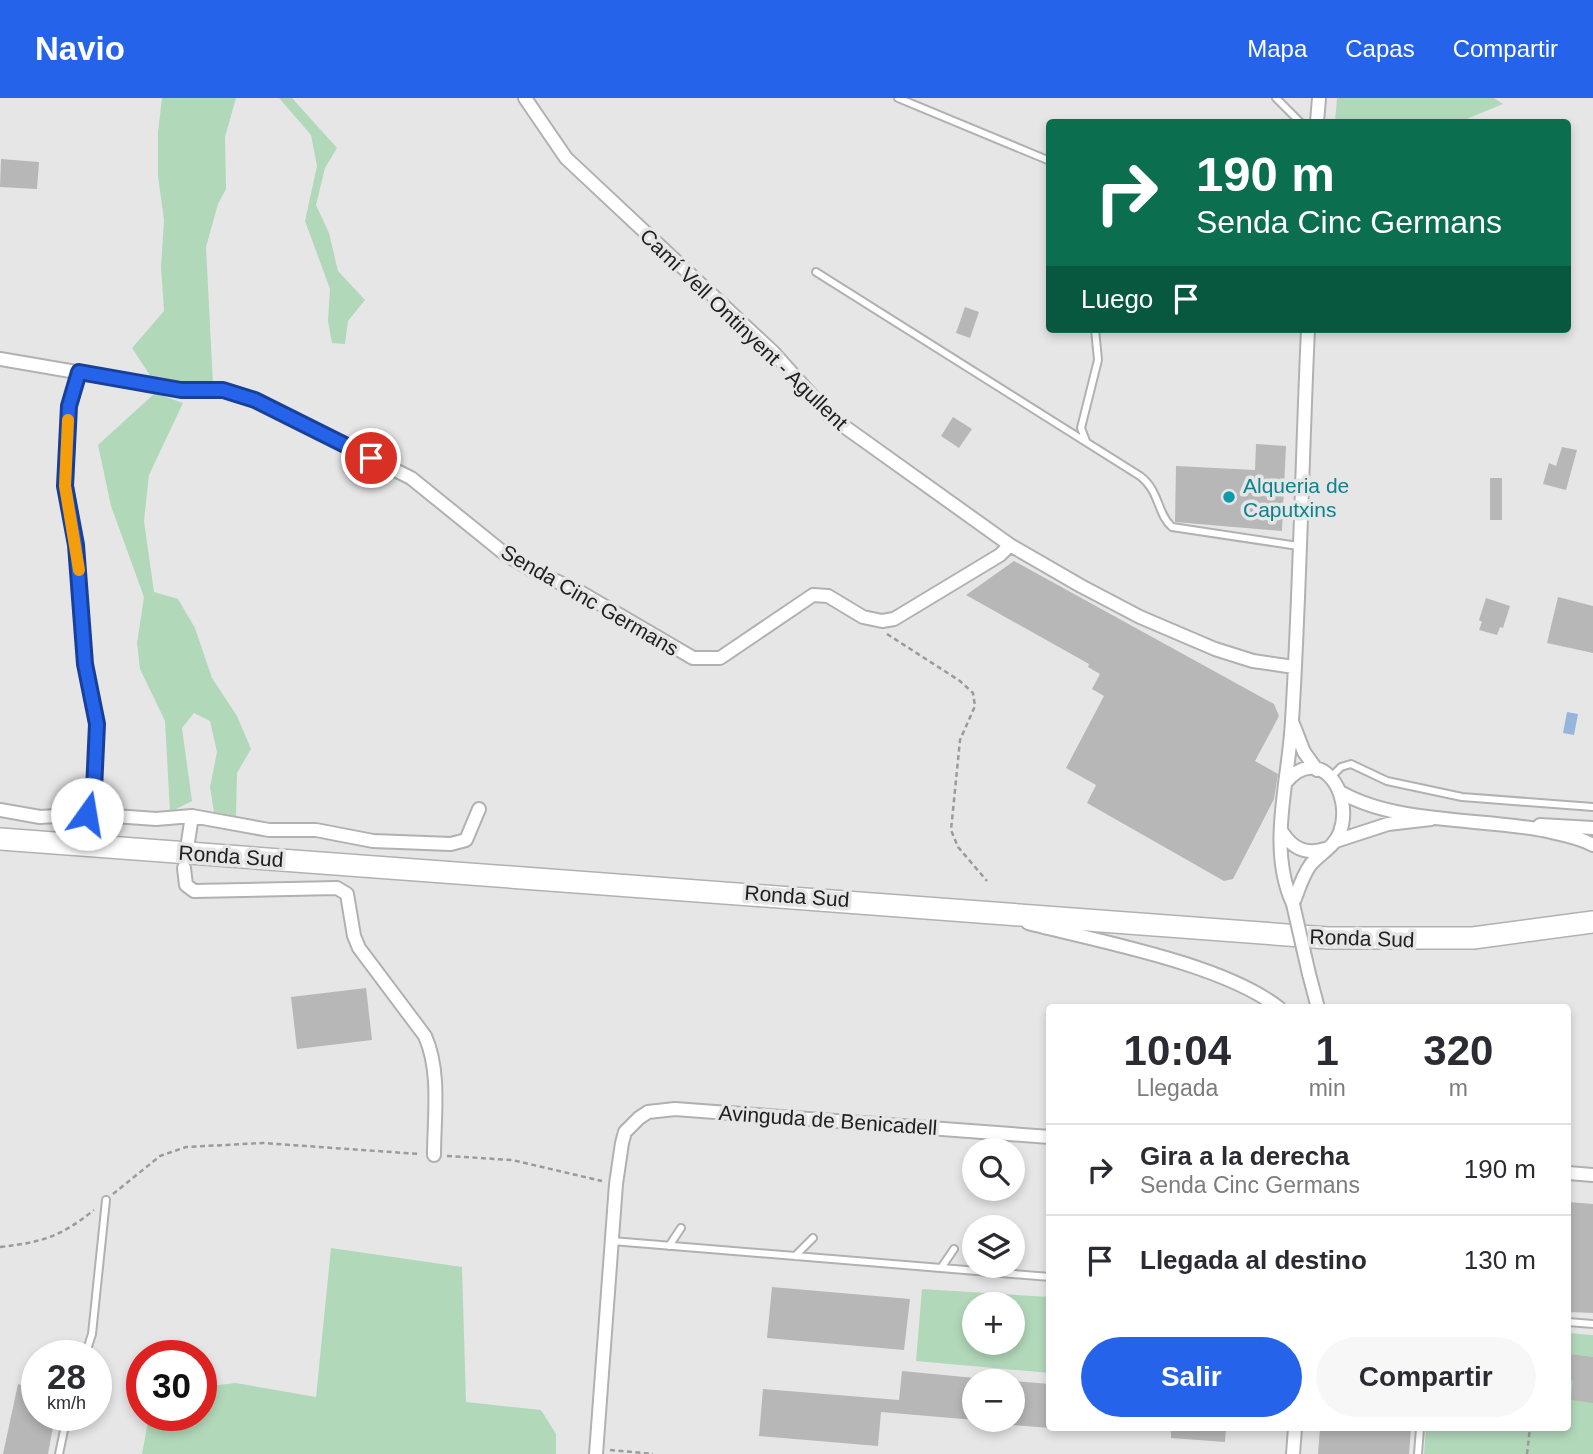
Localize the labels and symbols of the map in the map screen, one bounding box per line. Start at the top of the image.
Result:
street label: Camí Vell Ontinyent - Agullent [636,224,852,434]
pin [341,428,401,488]
place label: Alqueria de Caputxins [1243,474,1349,521]
marker: Alqueria de Caputxins [1221,489,1237,505]
street label: Senda Cinc Germans [497,540,683,660]
position arrow [50,777,124,851]
street label: Ronda Sud [178,841,284,871]
street label: Ronda Sud [744,881,850,911]
street label: Ronda Sud [1309,925,1415,951]
street label: Avinguda de Benicadell [718,1101,938,1139]
speed limit sign: 30 [126,1340,217,1431]

